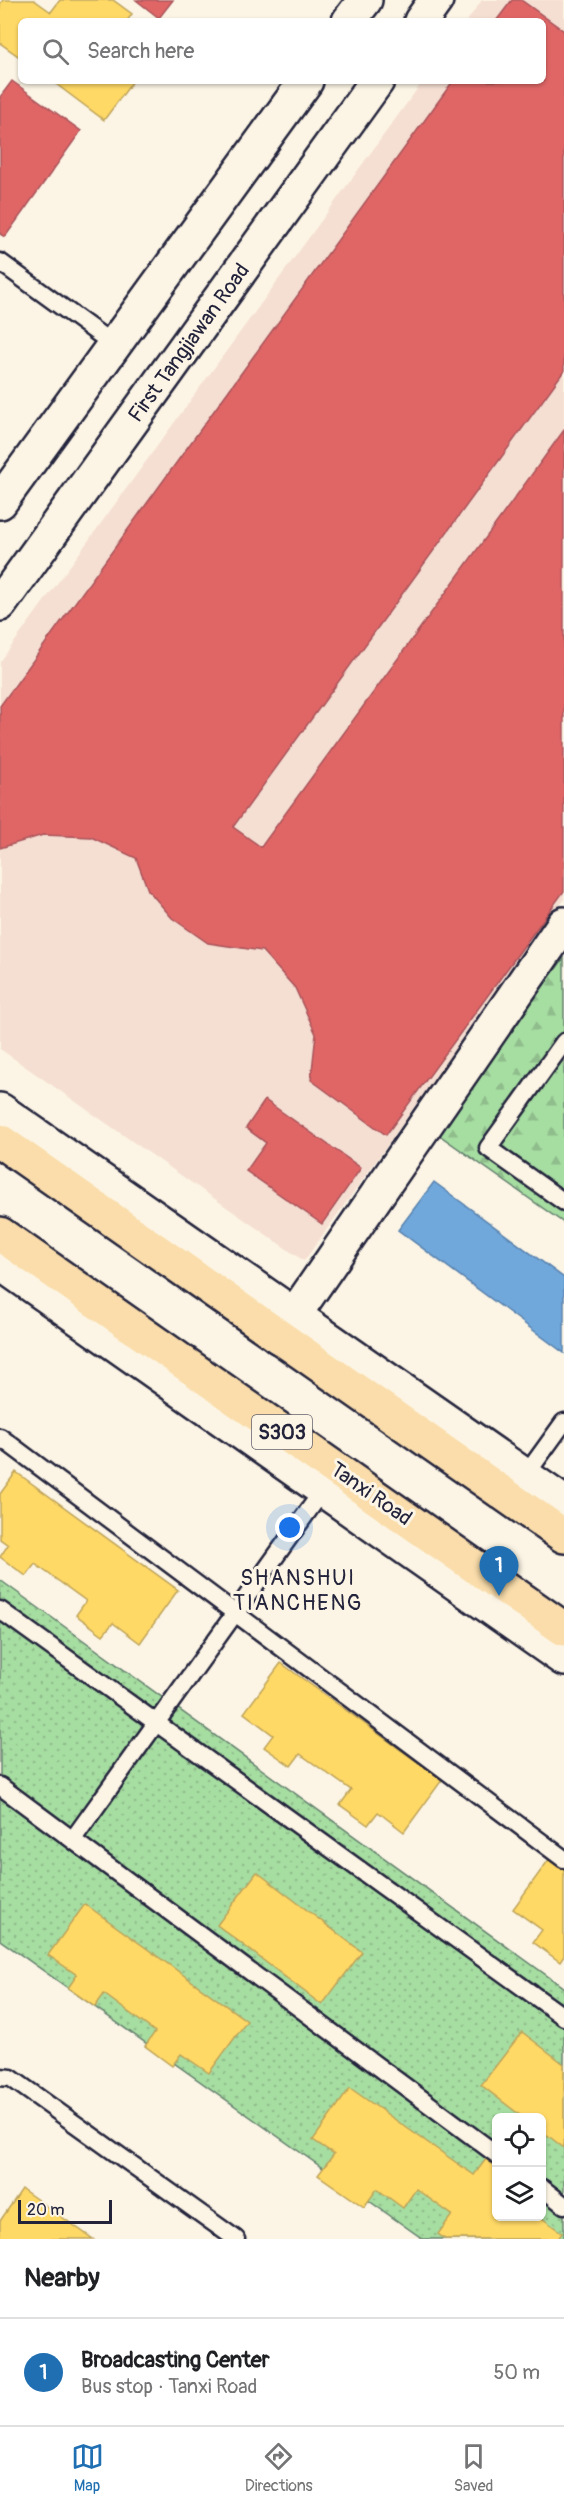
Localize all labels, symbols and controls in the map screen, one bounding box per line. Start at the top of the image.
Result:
search box [18,18,546,84]
icon: search [39,35,72,68]
text: Search here [87,37,194,65]
street label: First Tangjiawan Road [122,258,256,428]
road number: S303 [252,1415,312,1449]
street label: Tanxi Road [325,1456,417,1532]
your location [275,1513,304,1542]
pin: 1 [480,1546,518,1596]
district label: SHANSHUI TIANCHENG [233,1564,363,1617]
map controls [492,2113,546,2221]
button: locate [492,2113,546,2167]
button: layers [492,2167,546,2221]
scale bar [18,2197,112,2224]
text: 20 m [27,2200,65,2220]
text: Nearby [24,2262,100,2294]
text: Broadcasting Center [81,2346,270,2374]
text: 1 [40,2360,47,2385]
text: 50 m [493,2360,540,2385]
text: Bus stop · Tanxi Road [81,2374,257,2399]
tab: Map [71,2440,104,2496]
tab: Directions [245,2440,313,2496]
tab: Saved [454,2440,493,2496]

